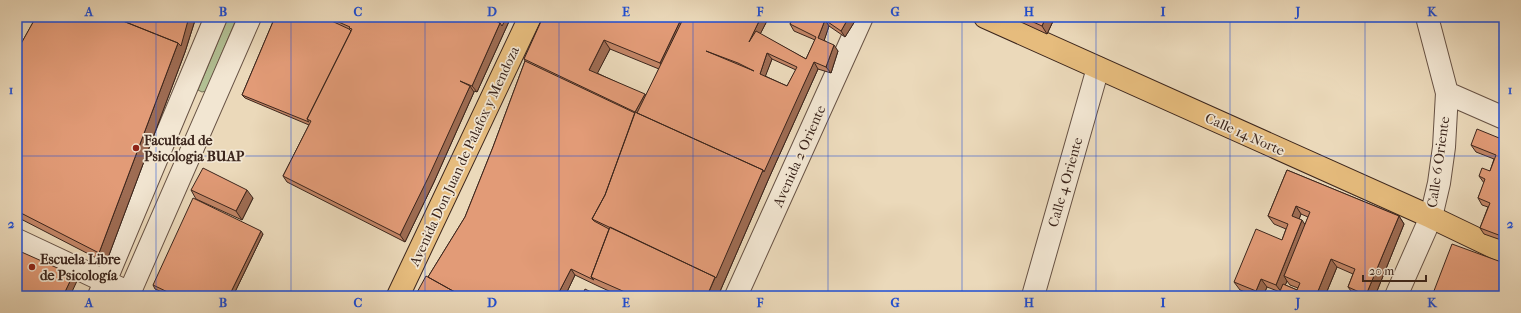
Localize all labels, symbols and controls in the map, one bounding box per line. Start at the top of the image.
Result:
text: A [84,4,94,19]
text: B [219,4,228,19]
text: C [354,4,363,19]
text: D [487,4,497,19]
text: E [622,4,630,19]
text: F [756,4,764,19]
text: G [890,4,900,19]
text: H [1024,4,1035,19]
text: I [1160,4,1166,19]
text: J [1294,4,1301,20]
text: K [1427,4,1438,19]
street label: Avenida Don Juan de Palafox y Mendoza [405,43,523,270]
text: 1 [9,82,14,97]
text: 1 [1508,82,1513,97]
street label: Avenida 2 Oriente [769,103,830,211]
street label: Calle 14 Norte [1202,109,1287,160]
street label: Calle 6 Oriente [1424,115,1453,209]
place label: Facultad de Psicologia BUAP [143,132,245,165]
street label: Calle 4 Oriente [1045,135,1086,229]
marker: Facultad de Psicologia BUAP [131,143,141,153]
text: 2 [8,216,15,231]
text: 2 [1507,216,1514,231]
place label: Escuela Libre de Psicología [40,251,121,284]
scale bar [1363,257,1426,283]
marker: Escuela Libre de Psicología [27,262,37,272]
text: 20 m [1369,264,1394,278]
text: A [84,295,94,310]
text: B [219,295,228,310]
text: C [354,295,363,310]
text: D [487,295,497,310]
text: E [622,295,630,310]
text: F [756,295,764,310]
text: G [890,295,900,310]
text: H [1024,295,1035,310]
text: I [1160,295,1166,310]
text: J [1294,295,1301,311]
text: K [1427,295,1438,310]

